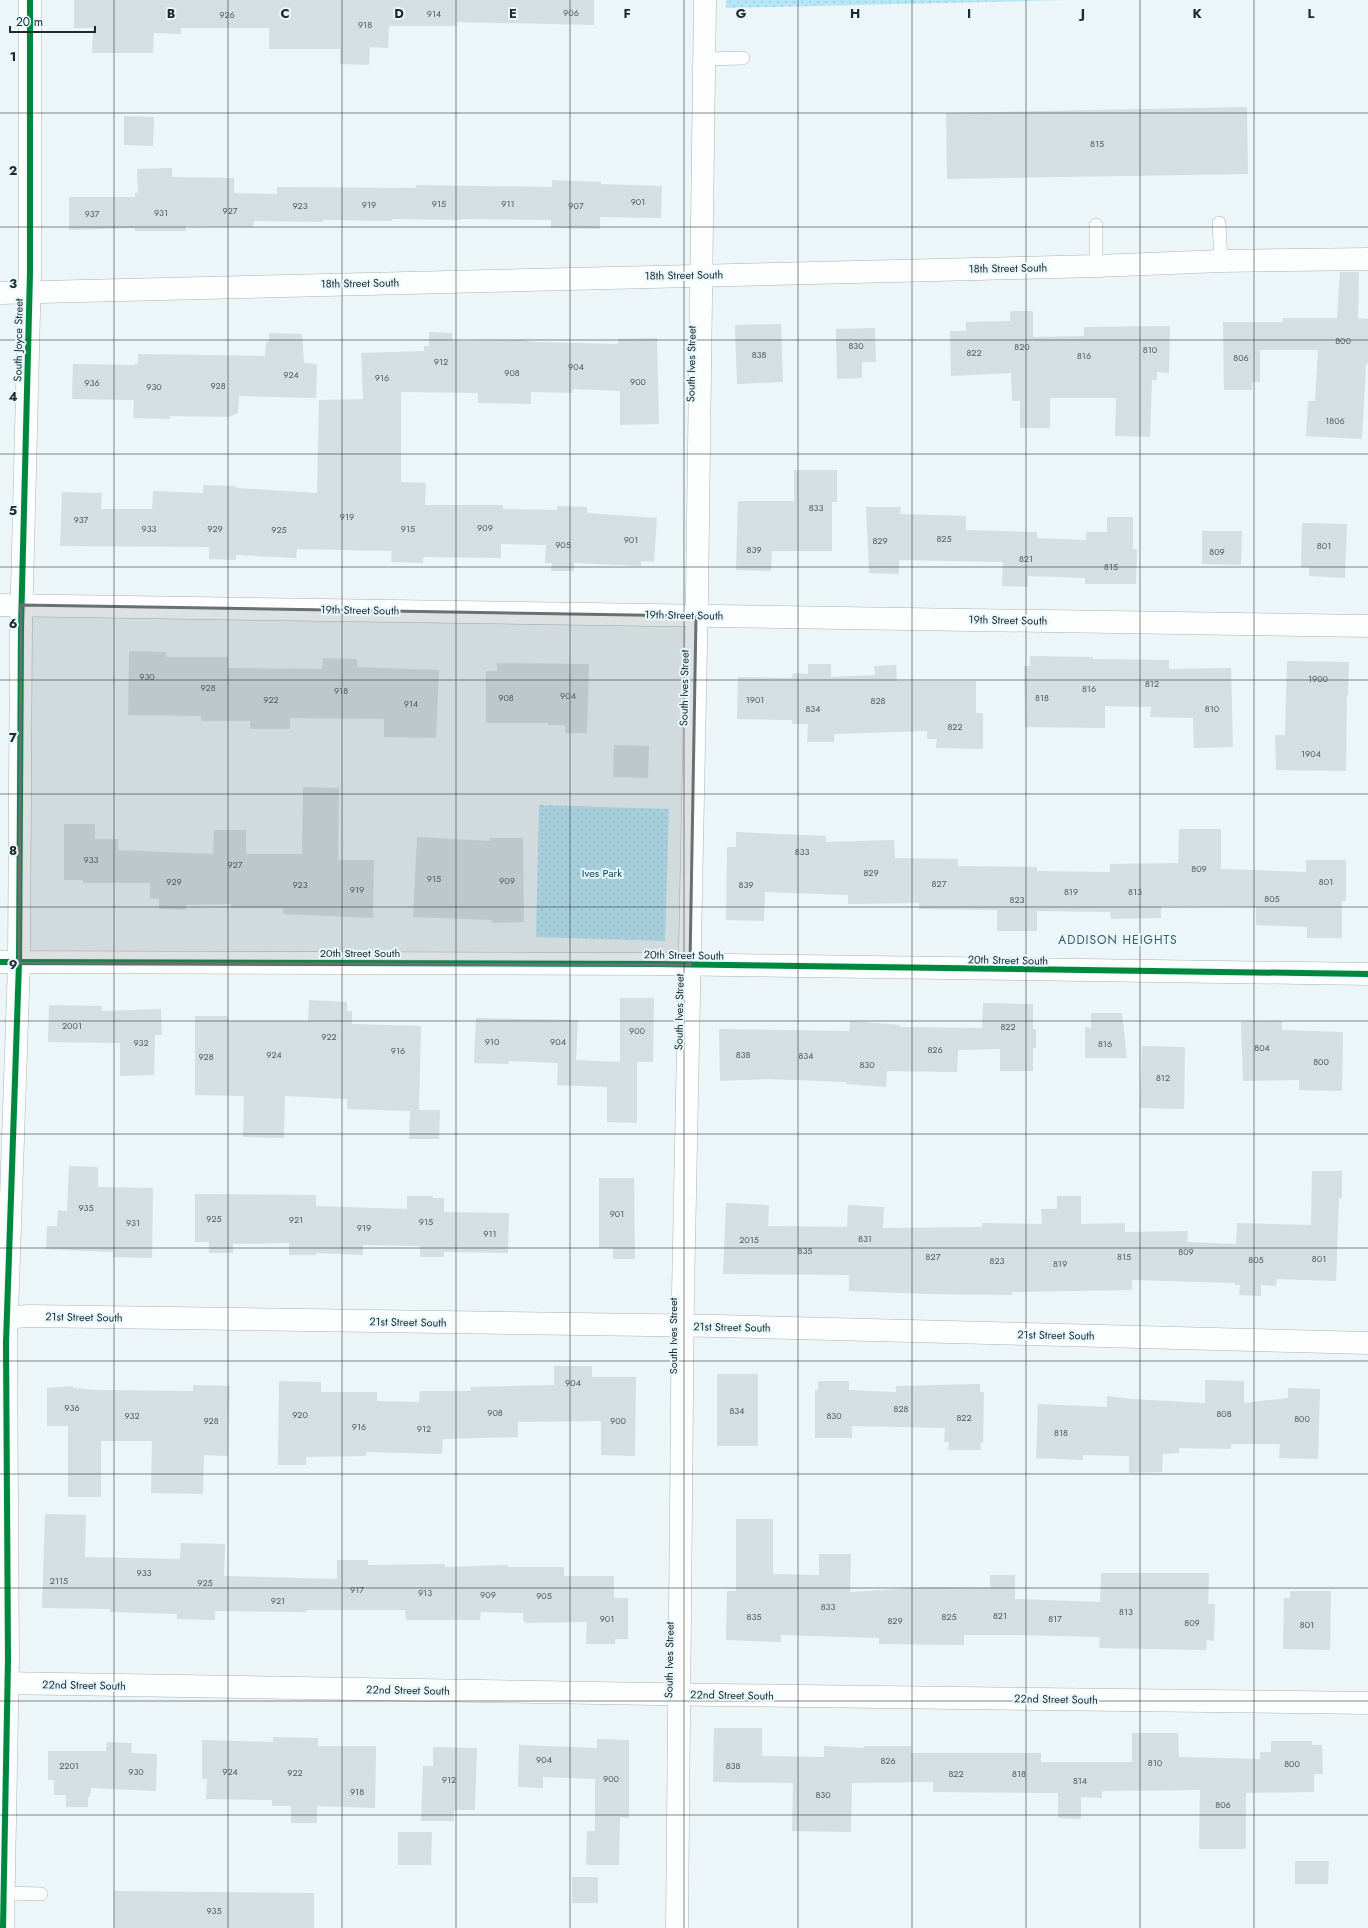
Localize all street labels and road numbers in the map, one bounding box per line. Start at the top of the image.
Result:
street label: 18th Street South [969,259,1047,277]
street label: 18th Street South [645,266,723,284]
street label: 18th Street South [321,274,399,292]
street label: South Joyce Street [9,298,27,382]
street label: South Ives Street [682,325,700,402]
street label: 19th Street South [320,601,400,619]
street label: 19th Street South [644,606,724,624]
street label: 19th Street South [968,611,1048,629]
street label: South Ives Street [675,649,693,726]
street label: 20th Street South [320,945,400,961]
street label: 20th Street South [644,946,724,964]
street label: 20th Street South [968,951,1048,969]
street label: South Ives Street [670,973,688,1050]
street label: South Ives Street [665,1297,681,1374]
street label: 21st Street South [45,1308,123,1326]
street label: 21st Street South [369,1313,447,1331]
street label: 21st Street South [693,1318,771,1336]
street label: 21st Street South [1017,1326,1095,1344]
street label: South Ives Street [660,1621,678,1698]
street label: 22nd Street South [42,1676,126,1694]
street label: 22nd Street South [366,1681,450,1699]
street label: 22nd Street South [690,1686,774,1704]
street label: 22nd Street South [1014,1690,1098,1708]

